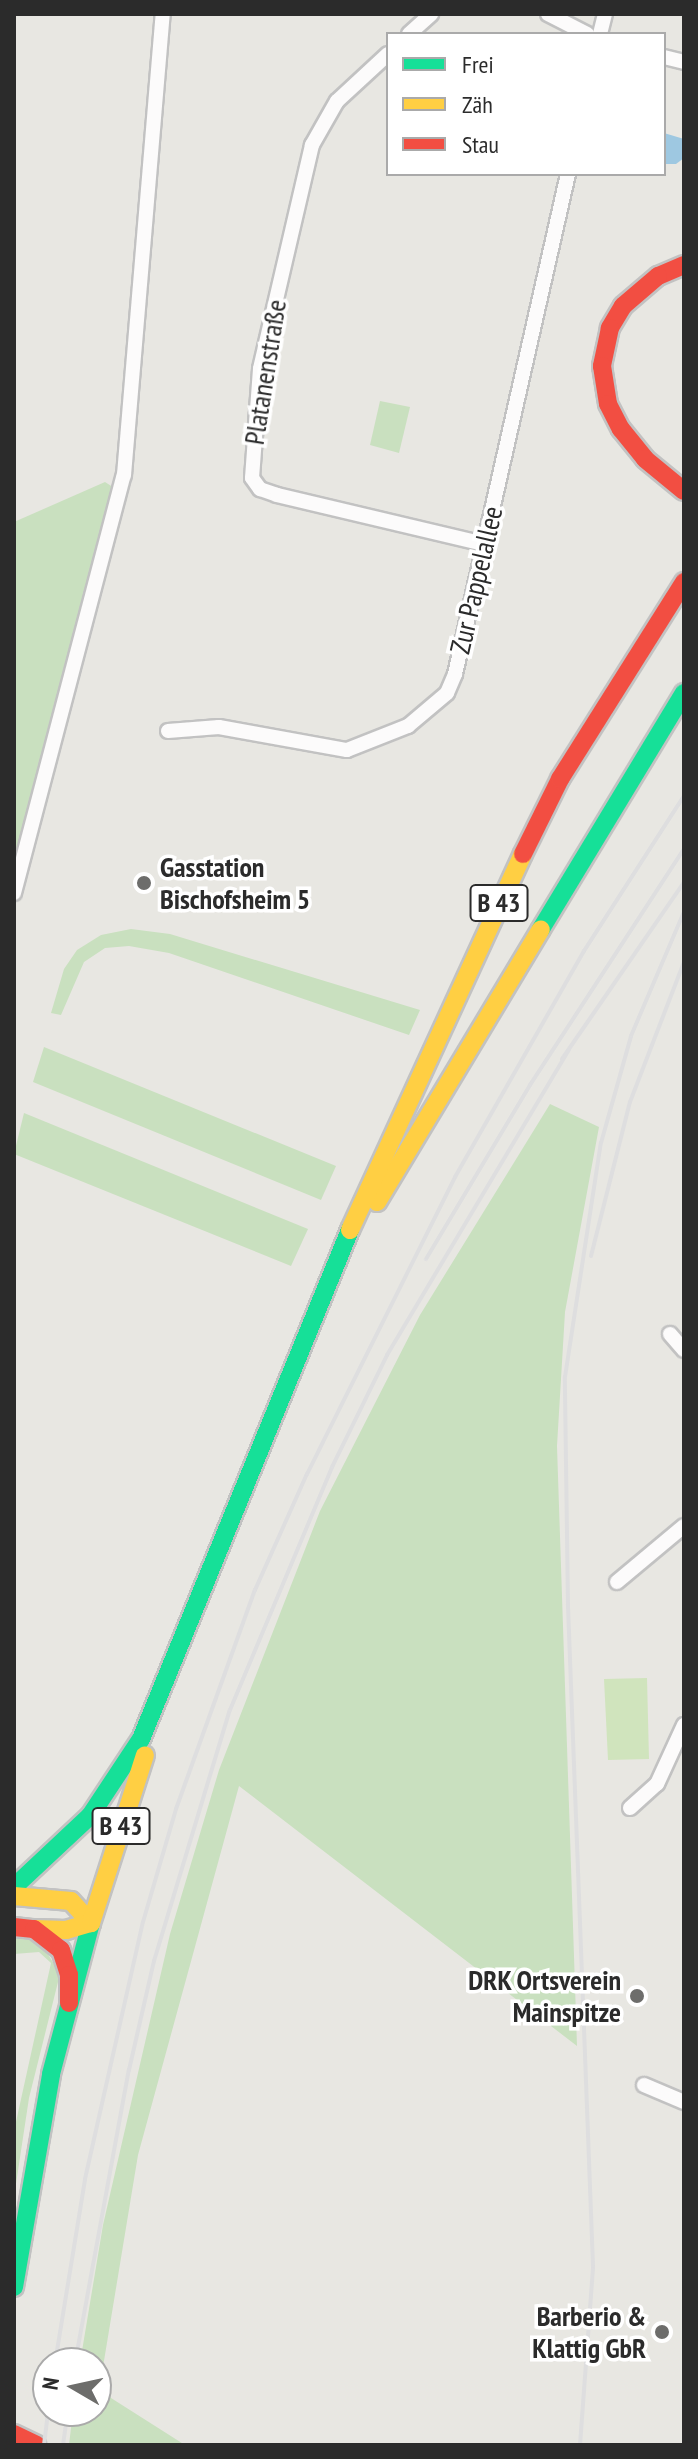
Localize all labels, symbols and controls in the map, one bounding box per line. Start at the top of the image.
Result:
legend [386,32,666,176]
text: Frei [462,49,494,80]
text: Zäh [462,89,493,120]
text: Stau [462,129,499,160]
street label: Platanenstraße [237,297,293,447]
street label: Zur Pappelallee [443,503,509,657]
place label: Gasstation Bischofsheim 5 [160,850,310,916]
marker: Gasstation Bischofsheim 5 [135,874,153,892]
road number: B 43 [469,881,529,925]
road number: B 43 [91,1804,151,1848]
place label: DRK Ortsverein Mainspitze [467,1963,621,2029]
marker: DRK Ortsverein Mainspitze [628,1987,646,2005]
place label: Barberio & Klattig GbR [532,2299,646,2365]
marker: Barberio & Klattig GbR [653,2323,671,2341]
north arrow [32,2347,112,2427]
text: N [36,2376,65,2392]

